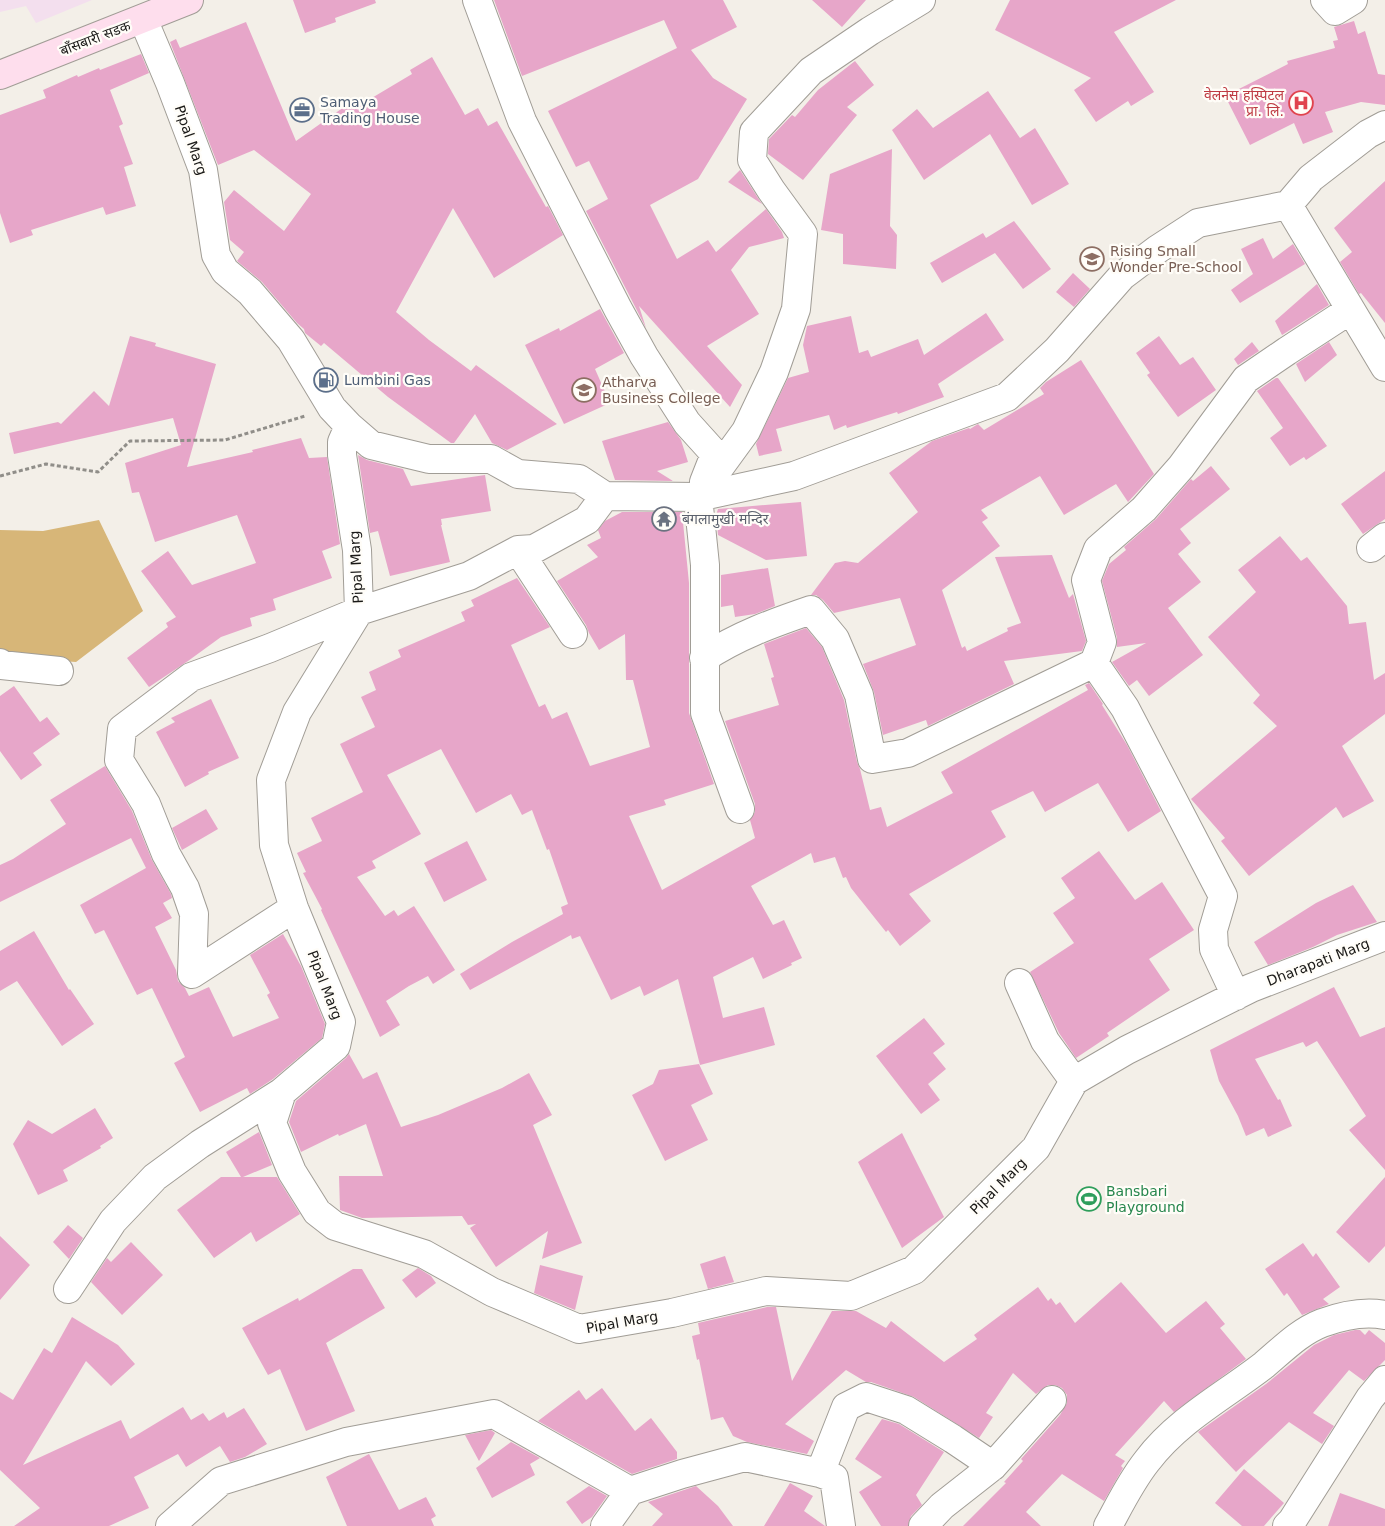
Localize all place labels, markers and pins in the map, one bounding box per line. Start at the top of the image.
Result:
place label: वेलनेस हस्पिटल प्रा. लि. [1204,86,1285,119]
hospital icon: वेलनेस हस्पिटल प्रा. लि. [1288,90,1314,116]
place label: Samaya Trading House [319,94,420,126]
office icon: Samaya Trading House [289,97,315,123]
place label: Rising Small Wonder Pre-School [1110,243,1242,275]
school or university icon: Rising Small Wonder Pre-School [1079,246,1105,272]
fuel station icon: Lumbini Gas [313,367,339,393]
place label: Lumbini Gas [344,372,431,388]
place label: Atharva Business College [602,374,720,406]
school or university icon: Atharva Business College [571,377,597,403]
temple icon: बंगलामुखी मन्दिर [651,506,677,532]
place label: बंगलामुखी मन्दिर [682,511,769,529]
place label: Bansbari Playground [1106,1183,1185,1215]
sports icon: Bansbari Playground [1076,1186,1102,1212]

